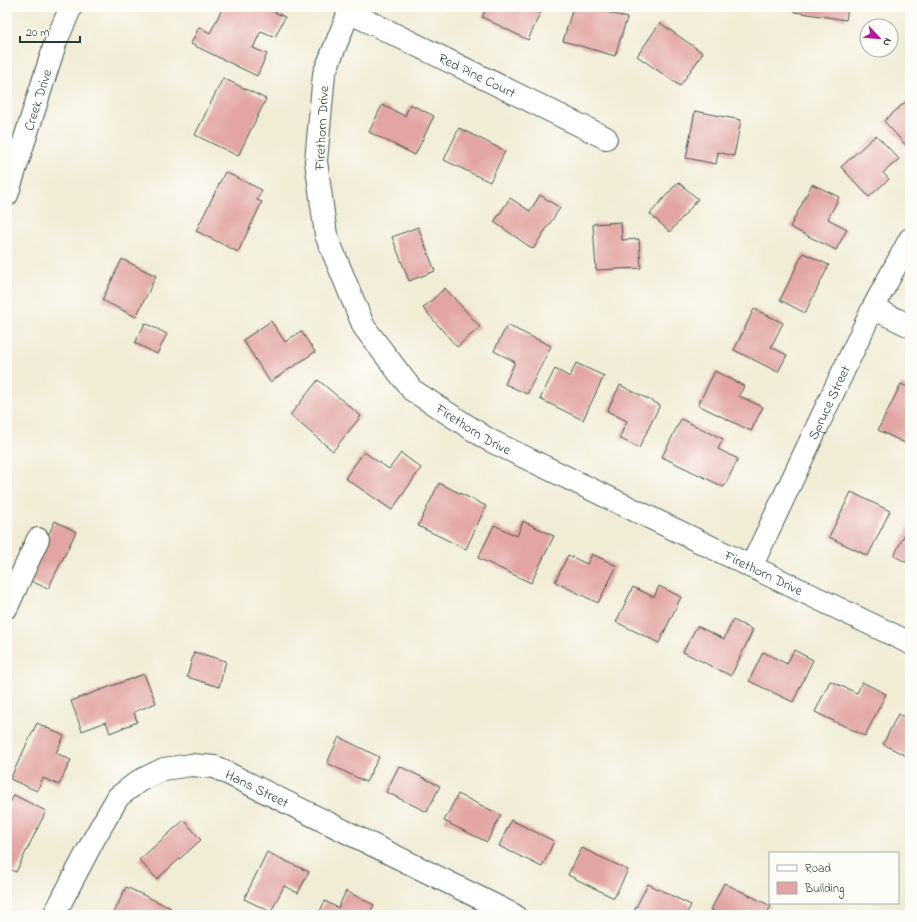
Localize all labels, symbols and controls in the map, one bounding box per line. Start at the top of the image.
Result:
scale bar [20,18,80,44]
north arrow [859,18,899,58]
text: 20 m [26,24,49,42]
text: N [878,35,896,49]
street label: Red Pine Court [434,48,519,104]
street label: Creek Drive [19,66,59,134]
street label: Firethorn Drive [310,84,335,172]
street label: Spruce Street [803,362,857,444]
street label: Firethorn Drive [430,399,515,461]
street label: Firethorn Drive [720,546,807,602]
street label: Hans Street [221,765,292,814]
legend [769,852,899,904]
text: Road [805,860,831,878]
text: Building [804,880,844,899]

